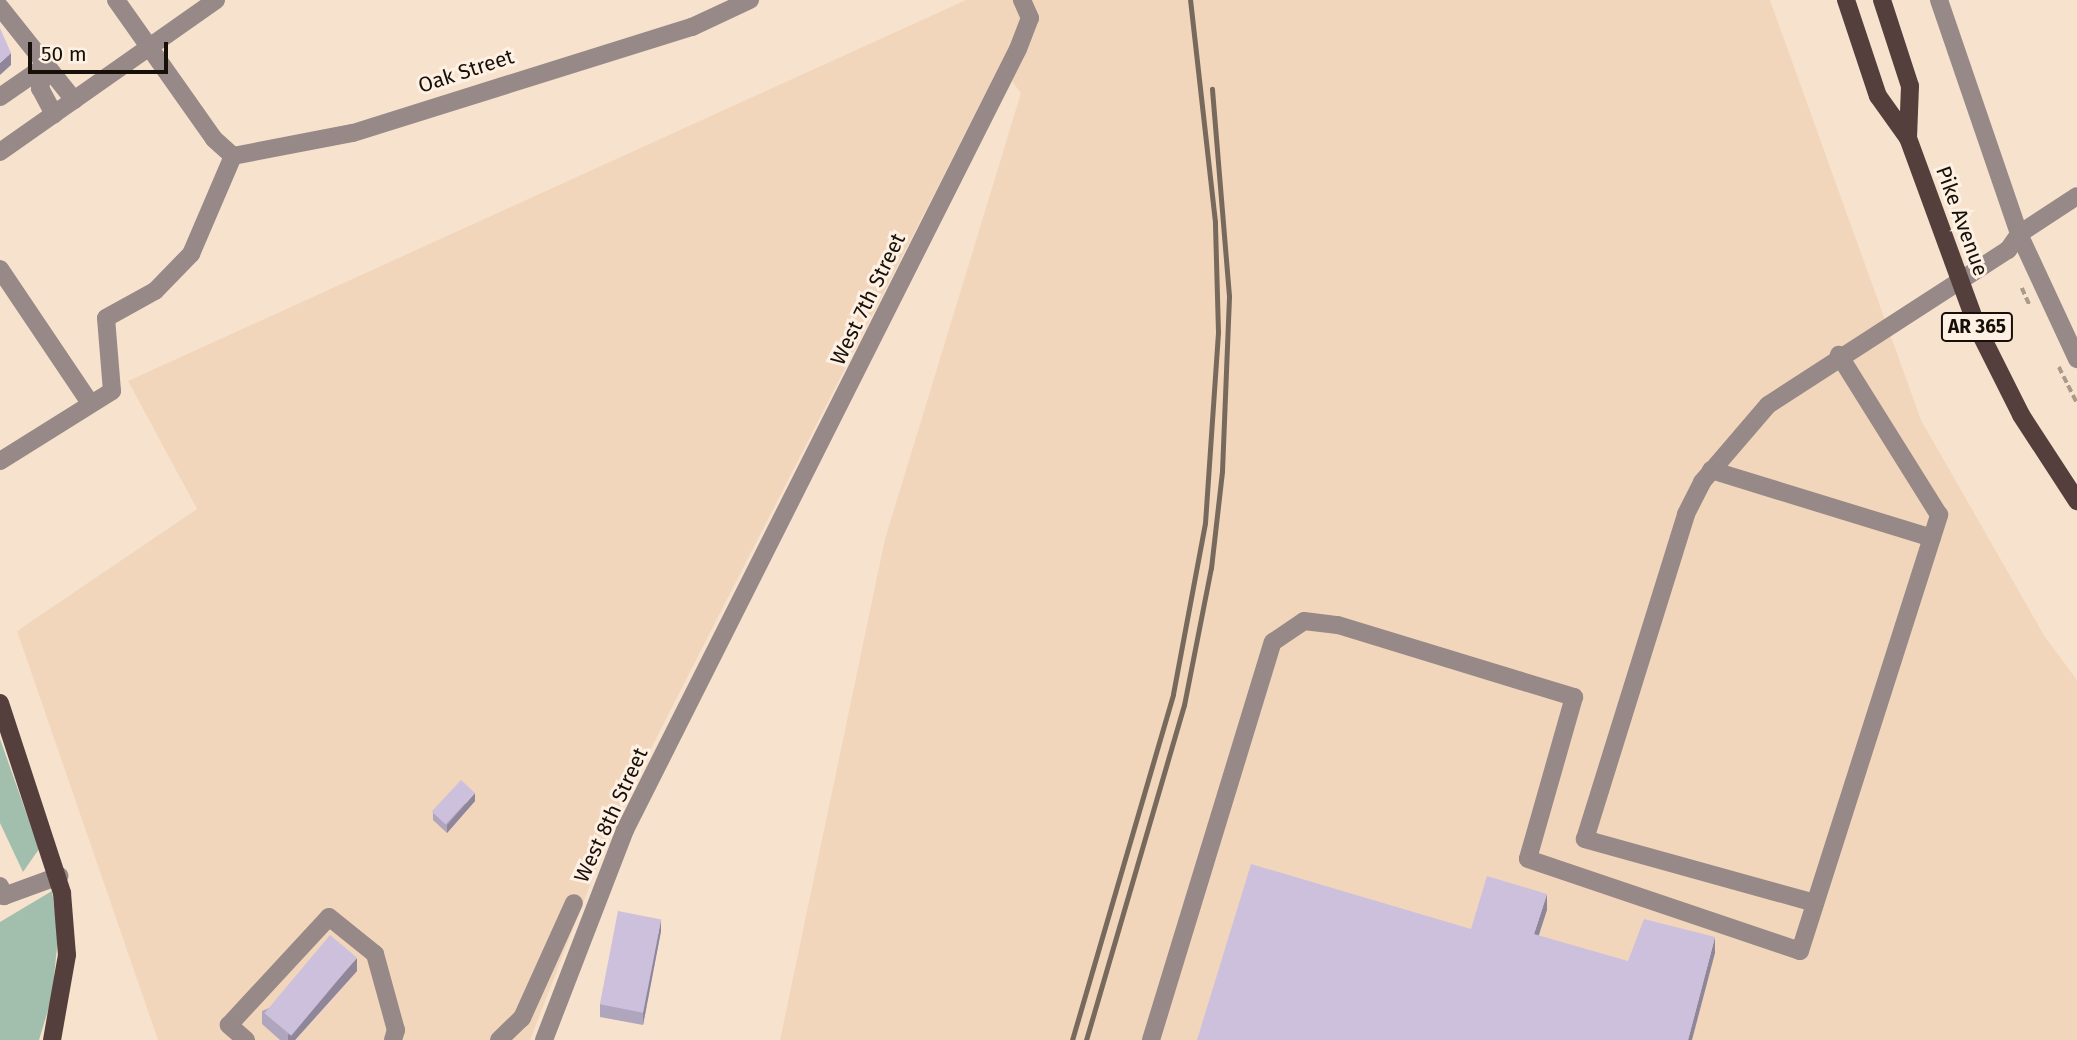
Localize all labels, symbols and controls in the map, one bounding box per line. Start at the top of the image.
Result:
scale bar [32,28,172,72]
text: 50 m [41,41,87,67]
street label: Oak Street [415,44,517,98]
street label: Pike Avenue [1930,162,1994,280]
street label: West 7th Street [825,229,911,369]
road number: AR 365 [1940,312,2014,342]
street label: West 8th Street [569,744,653,886]

